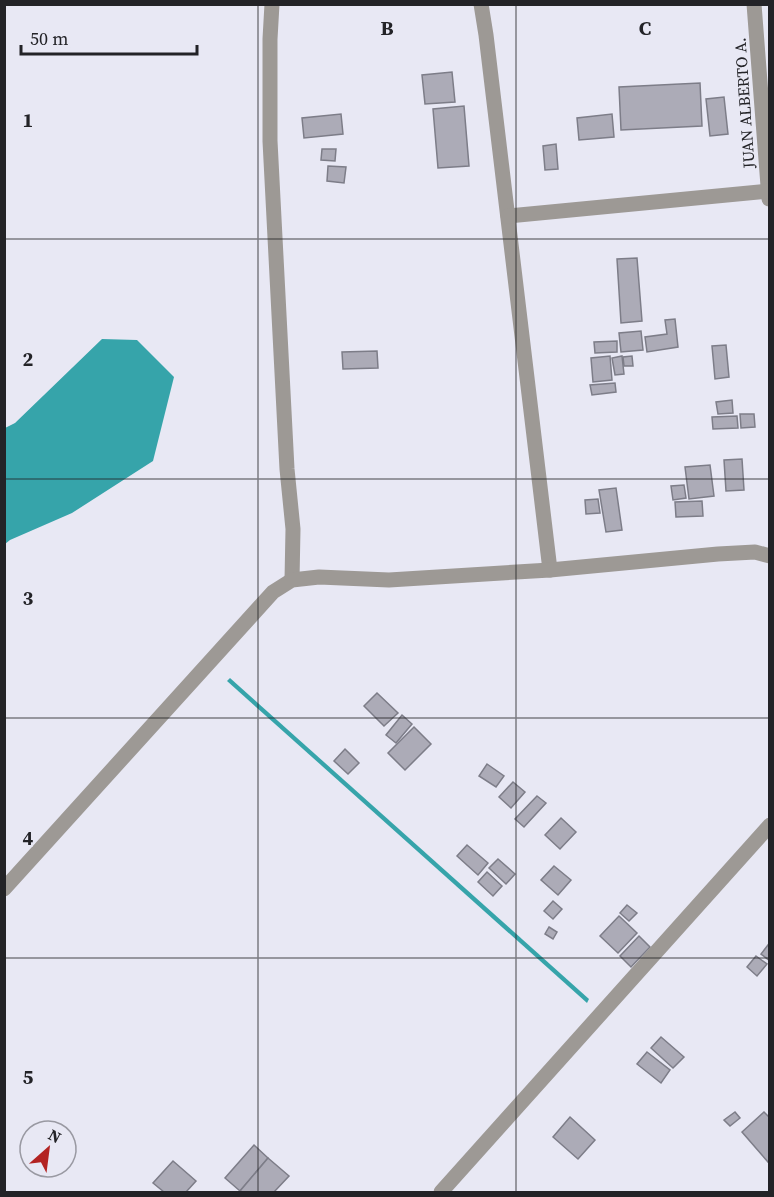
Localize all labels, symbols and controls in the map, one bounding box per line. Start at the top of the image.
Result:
text: B [380,14,394,42]
text: C [639,14,651,42]
scale bar [21,18,196,56]
text: 50 m [30,26,68,51]
street label: JUAN ALBERTO A. [728,37,760,170]
text: 1 [23,106,33,134]
text: 2 [23,345,34,373]
text: 3 [23,584,34,612]
text: 4 [23,824,34,852]
text: 5 [23,1063,34,1091]
north arrow [18,1119,78,1179]
text: N [45,1123,66,1148]

